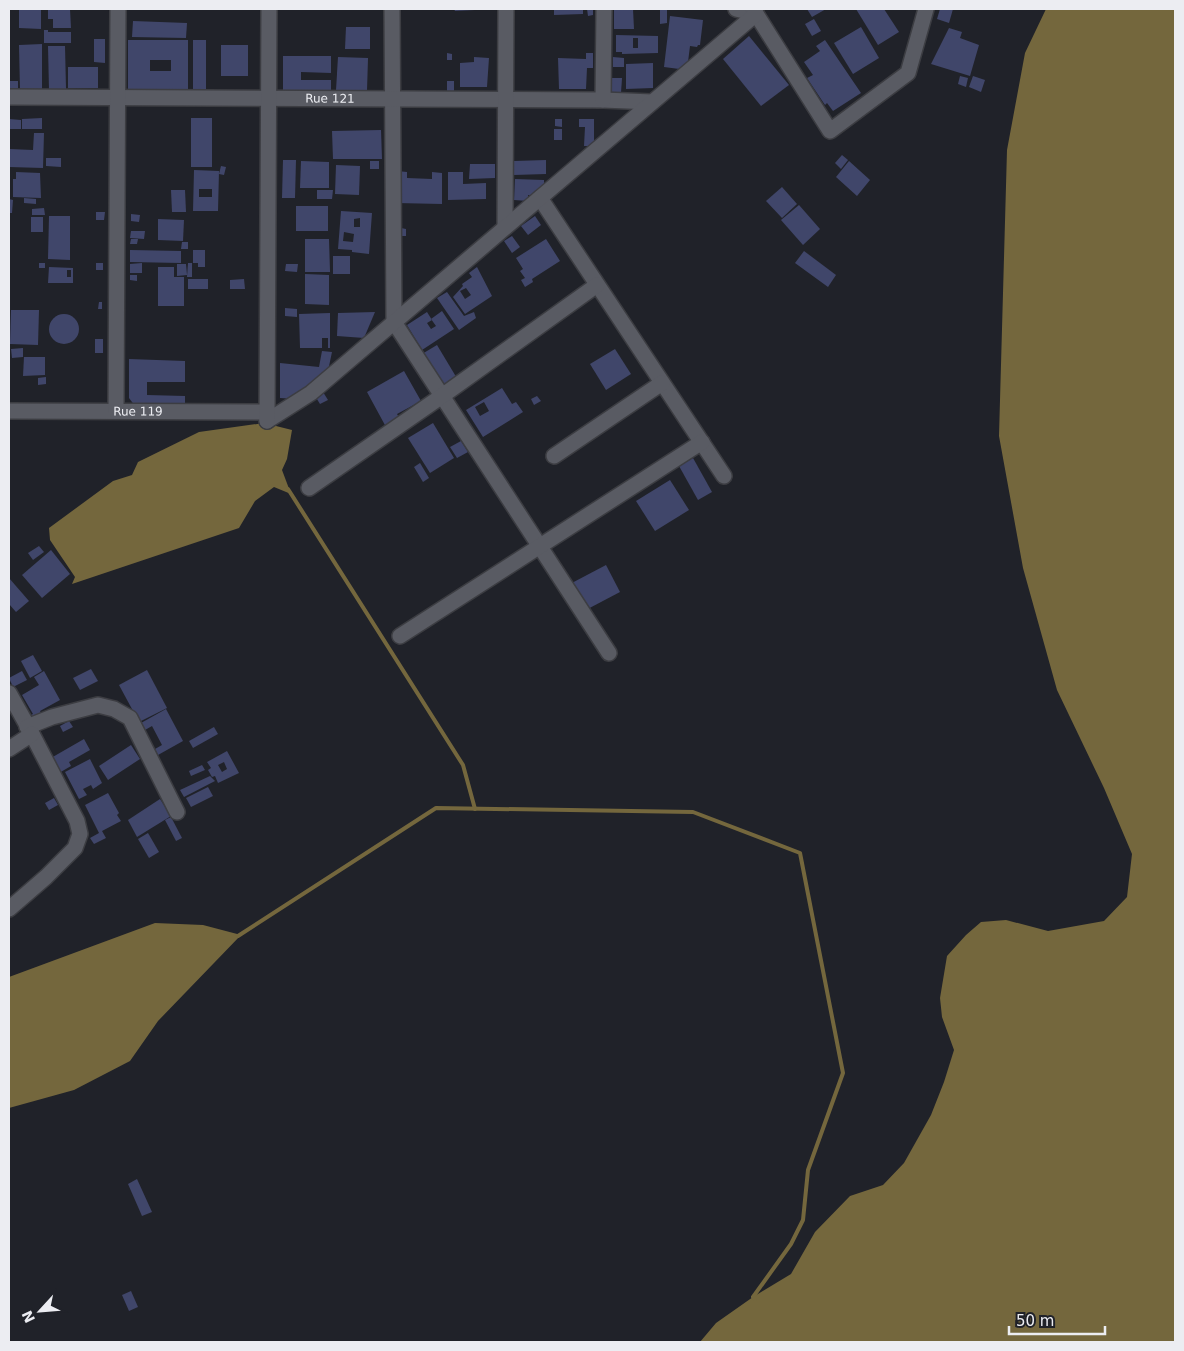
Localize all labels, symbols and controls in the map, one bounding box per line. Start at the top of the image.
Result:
street label: Rue 121 [305,91,355,106]
street label: Rue 119 [113,404,163,419]
north arrow [15,1286,65,1336]
scale bar [1009,1304,1105,1336]
text: N [19,1308,38,1325]
text: 50 m [1016,1312,1054,1330]

